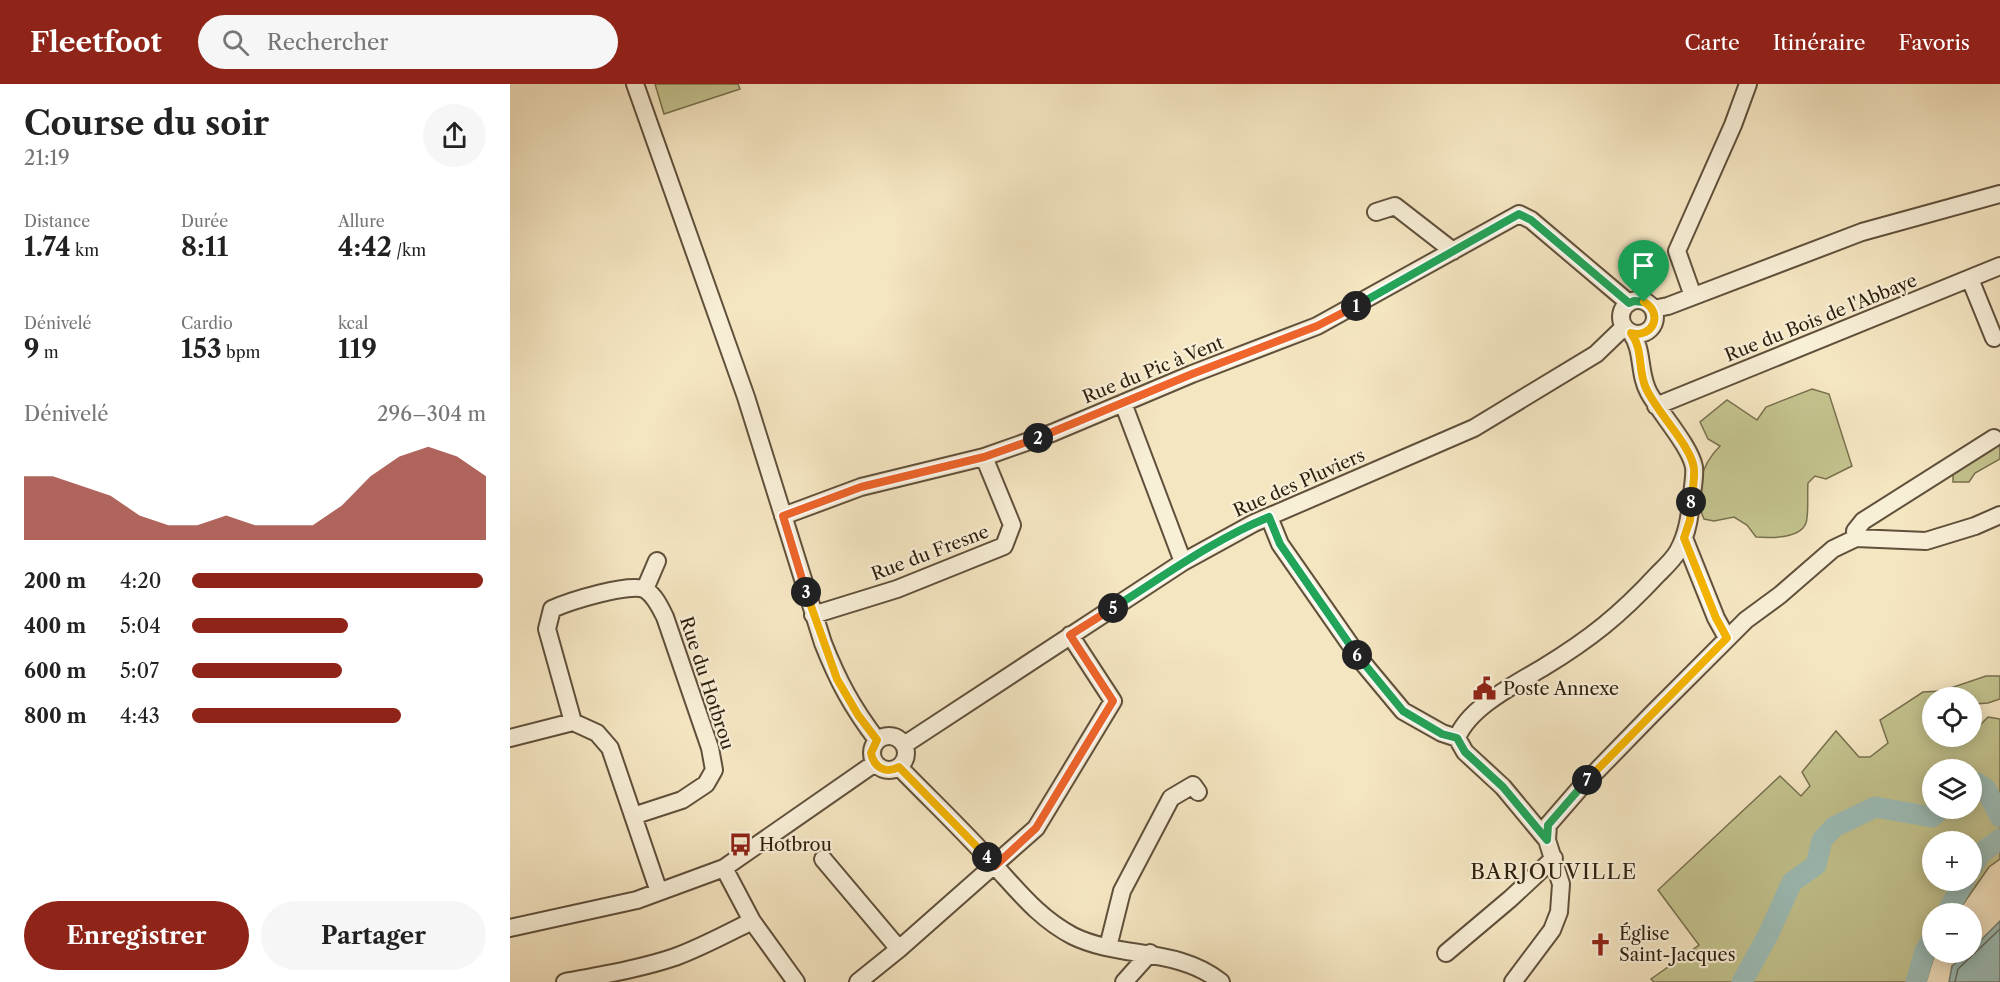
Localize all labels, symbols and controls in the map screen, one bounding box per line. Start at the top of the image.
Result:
search box [198,15,618,69]
text: Fleetfoot [30,25,162,59]
icon: search [219,26,252,59]
text: Rechercher [267,29,389,56]
text: Carte [1684,30,1740,55]
text: Itinéraire [1773,30,1866,55]
text: Favoris [1899,30,1970,55]
text: Course du soir [24,103,269,144]
button: share [423,104,486,167]
text: 21:19 [24,146,70,170]
text: Distance [24,211,90,231]
text: Durée [181,211,228,231]
text: Allure [338,211,385,231]
text: 1.74 [24,231,71,263]
text: 8:11 [181,231,228,263]
text: 4:42 [338,231,392,263]
text: km [71,240,99,260]
text: /km [392,240,426,260]
pin [1618,240,1669,302]
icon: arrive [1627,249,1660,282]
street label: Rue du Bois de l'Abbaye [1722,269,1920,367]
pin: 1 [1341,291,1371,321]
text: 1 [1352,296,1360,316]
text: Dénivelé [24,313,92,333]
text: Cardio [181,313,233,333]
text: kcal [338,313,368,333]
street label: Rue du Pic à Vent [1079,331,1227,408]
text: 9 [24,333,40,365]
text: 153 [181,333,222,365]
text: 119 [338,333,377,365]
text: m [40,342,59,362]
text: bpm [222,342,260,362]
text: Dénivelé [24,402,108,426]
text: 296–304 m [377,402,486,426]
pin: 2 [1023,423,1053,453]
text: 2 [1033,428,1043,448]
street label: Rue des Pluviers [1230,444,1368,522]
pin: 8 [1676,487,1706,517]
text: 8 [1686,492,1696,512]
street label: Rue du Fresne [868,520,992,586]
text: 200 m [24,569,86,593]
text: 4:20 [120,569,161,593]
pin: 3 [791,577,821,607]
text: 3 [801,582,811,602]
pin: 5 [1098,593,1128,623]
text: 5 [1109,598,1117,618]
text: 400 m [24,614,86,638]
text: 5:04 [120,614,161,638]
street label: Rue du Hotbrou [675,614,739,752]
pin: 6 [1342,640,1372,670]
text: 6 [1352,645,1362,665]
text: 600 m [24,659,86,683]
text: 5:07 [120,659,159,683]
public building icon: Poste Annexe [1472,676,1498,702]
place label: Poste Annexe [1503,678,1619,700]
map controls [1922,687,1982,963]
button: locate [1922,687,1982,747]
text: 800 m [24,704,87,728]
text: 4:43 [120,704,160,728]
button: layers [1922,759,1982,819]
pin: 7 [1572,765,1602,795]
text: 7 [1583,770,1591,790]
button: + [1922,831,1982,891]
bus stop icon: Hotbrou [728,832,754,858]
place label: Hotbrou [759,834,832,856]
pin: 4 [972,842,1002,872]
text: 4 [982,847,992,867]
district label: BARJOUVILLE [1470,859,1638,884]
button: Enregistrer [24,901,249,970]
button: Partager [261,901,486,970]
button: − [1922,903,1982,963]
place label: Église Saint-Jacques [1619,922,1735,966]
church icon: Église Saint-Jacques [1588,931,1614,957]

